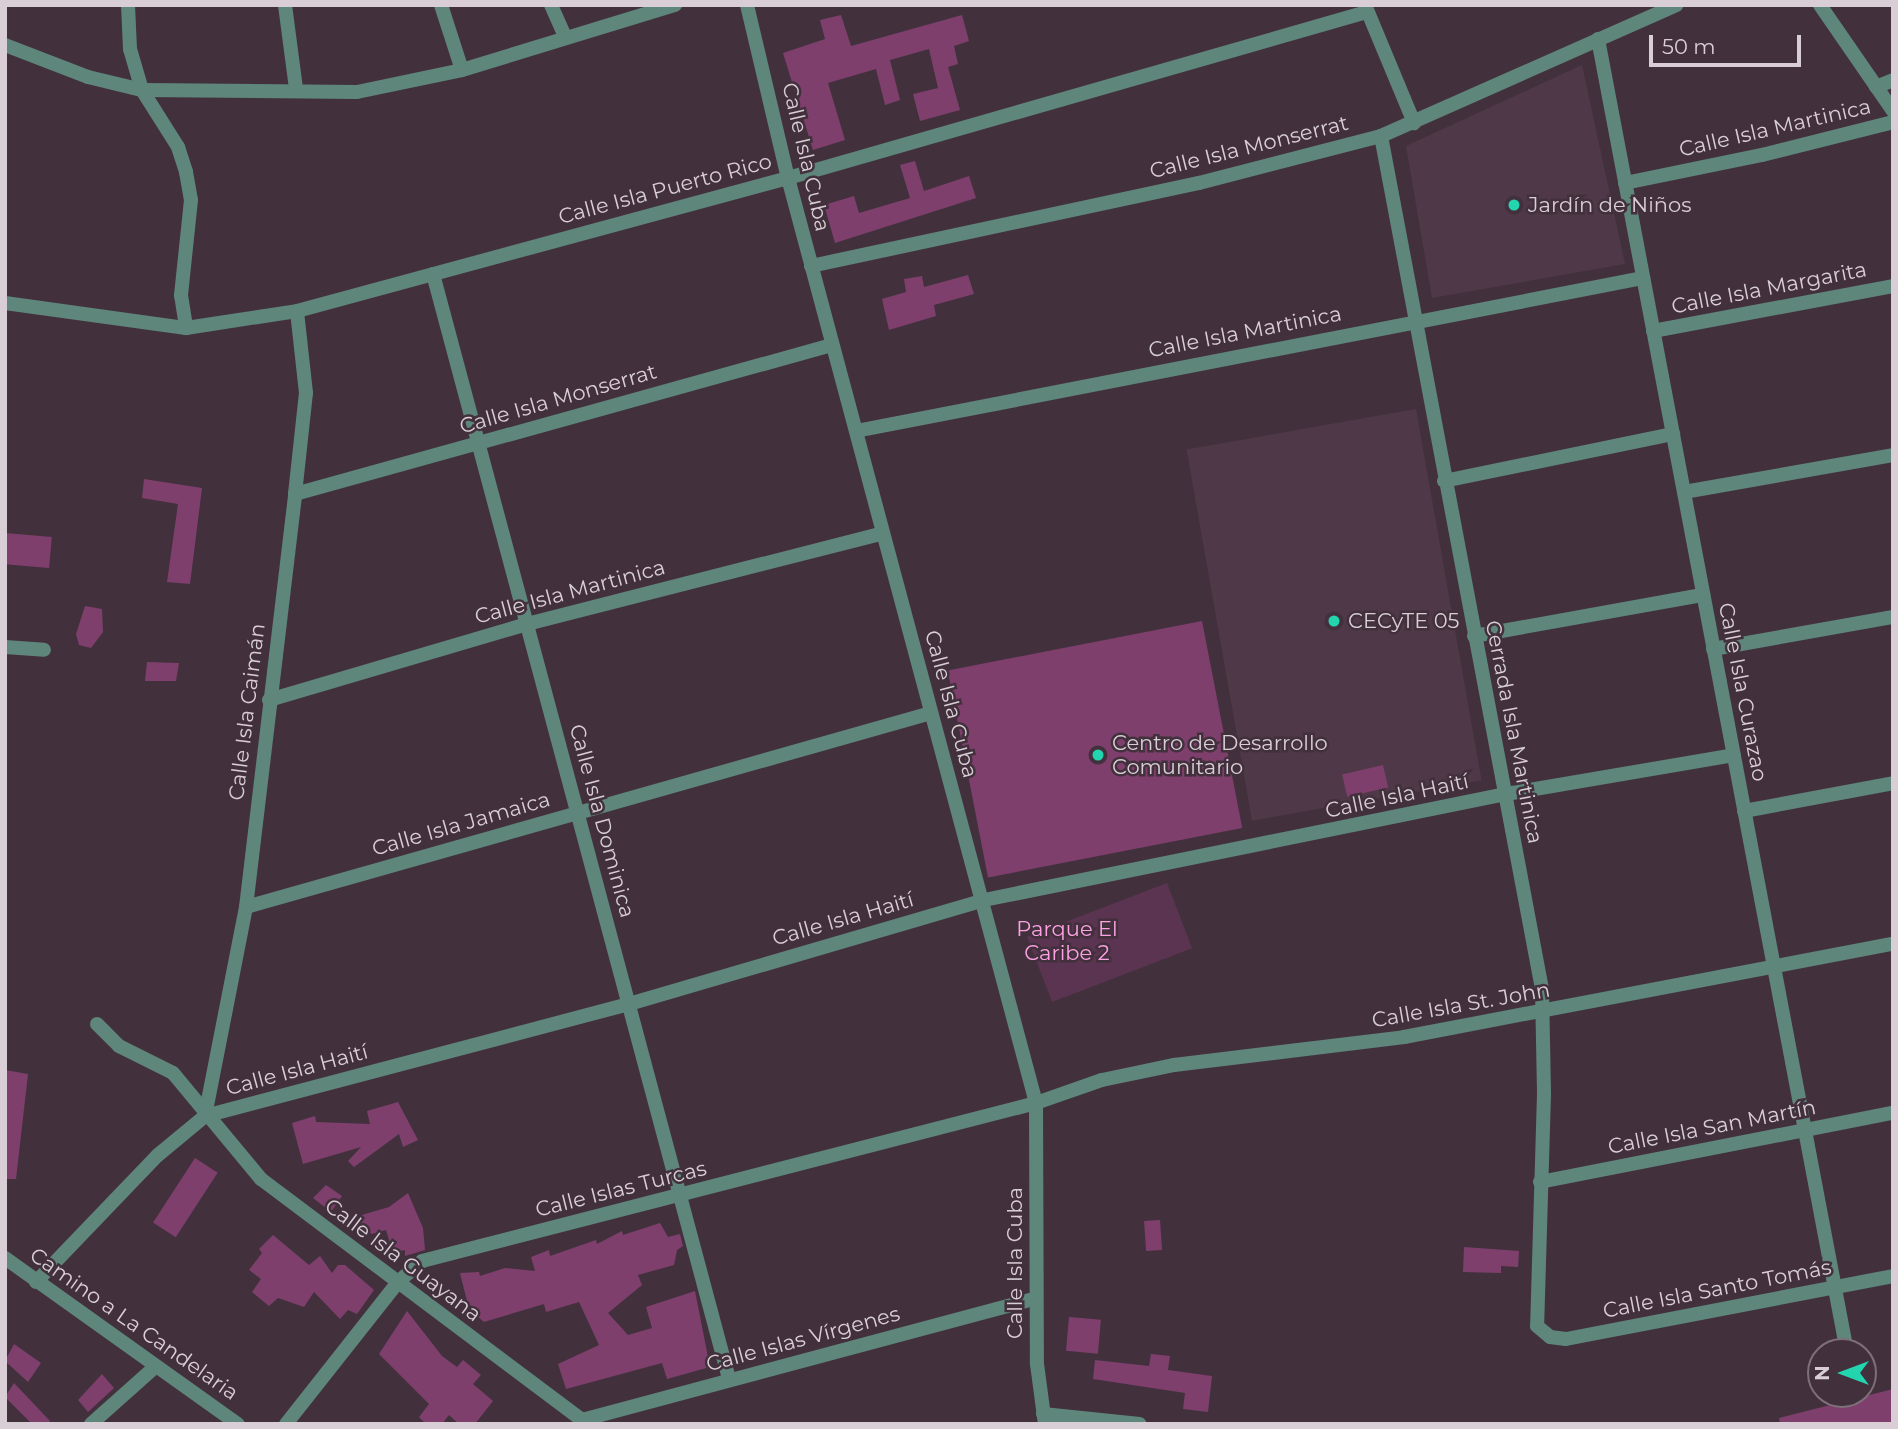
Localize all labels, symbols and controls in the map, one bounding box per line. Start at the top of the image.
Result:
scale bar [1653,21,1805,65]
text: 50 m [1662,34,1716,59]
street label: Calle Isla Cuba [777,80,835,234]
street label: Calle Isla Martinica [1677,94,1873,162]
street label: Calle Isla Monserrat [1147,110,1351,184]
street label: Calle Isla Puerto Rico [556,148,774,230]
place label: Jardín de Niños [1528,192,1691,218]
marker: Jardín de Niños [1506,197,1522,213]
street label: Calle Isla Margarita [1669,257,1869,319]
street label: Calle Isla Martinica [1146,301,1344,363]
street label: Calle Isla Monserrat [457,359,659,439]
street label: Calle Isla Martinica [472,554,668,630]
street label: Calle Isla Curazao [1713,600,1773,784]
place label: CECyTE 05 [1348,608,1460,634]
marker: CECyTE 05 [1326,613,1342,629]
street label: Cerrada Isla Martinica [1480,618,1548,846]
street label: Calle Isla Caimán [224,622,270,802]
street label: Calle Isla Cuba [919,627,983,781]
street label: Calle Isla Dominica [564,722,640,920]
place label: Centro de Desarrollo Comunitario [1112,730,1328,780]
marker: Centro de Desarrollo Comunitario [1090,747,1106,763]
street label: Calle Isla Haití [1323,769,1471,823]
street label: Calle Isla Jamaica [369,787,553,861]
street label: Calle Isla Haití [769,887,917,951]
park label: Parque El Caribe 2 [1016,916,1118,966]
street label: Calle Isla St. John [1370,977,1552,1033]
street label: Calle Isla Haití [223,1039,371,1101]
street label: Calle Isla San Martín [1606,1094,1818,1160]
street label: Calle Islas Turcas [533,1156,709,1222]
street label: Calle Isla Cuba [1002,1187,1028,1339]
street label: Calle Isla Guayana [320,1193,486,1327]
street label: Camino a La Candelaria [25,1242,243,1406]
street label: Calle Isla Santo Tomás [1601,1254,1833,1324]
street label: Calle Islas Vírgenes [704,1301,902,1377]
north arrow [1807,1338,1877,1408]
text: N [1811,1365,1834,1381]

